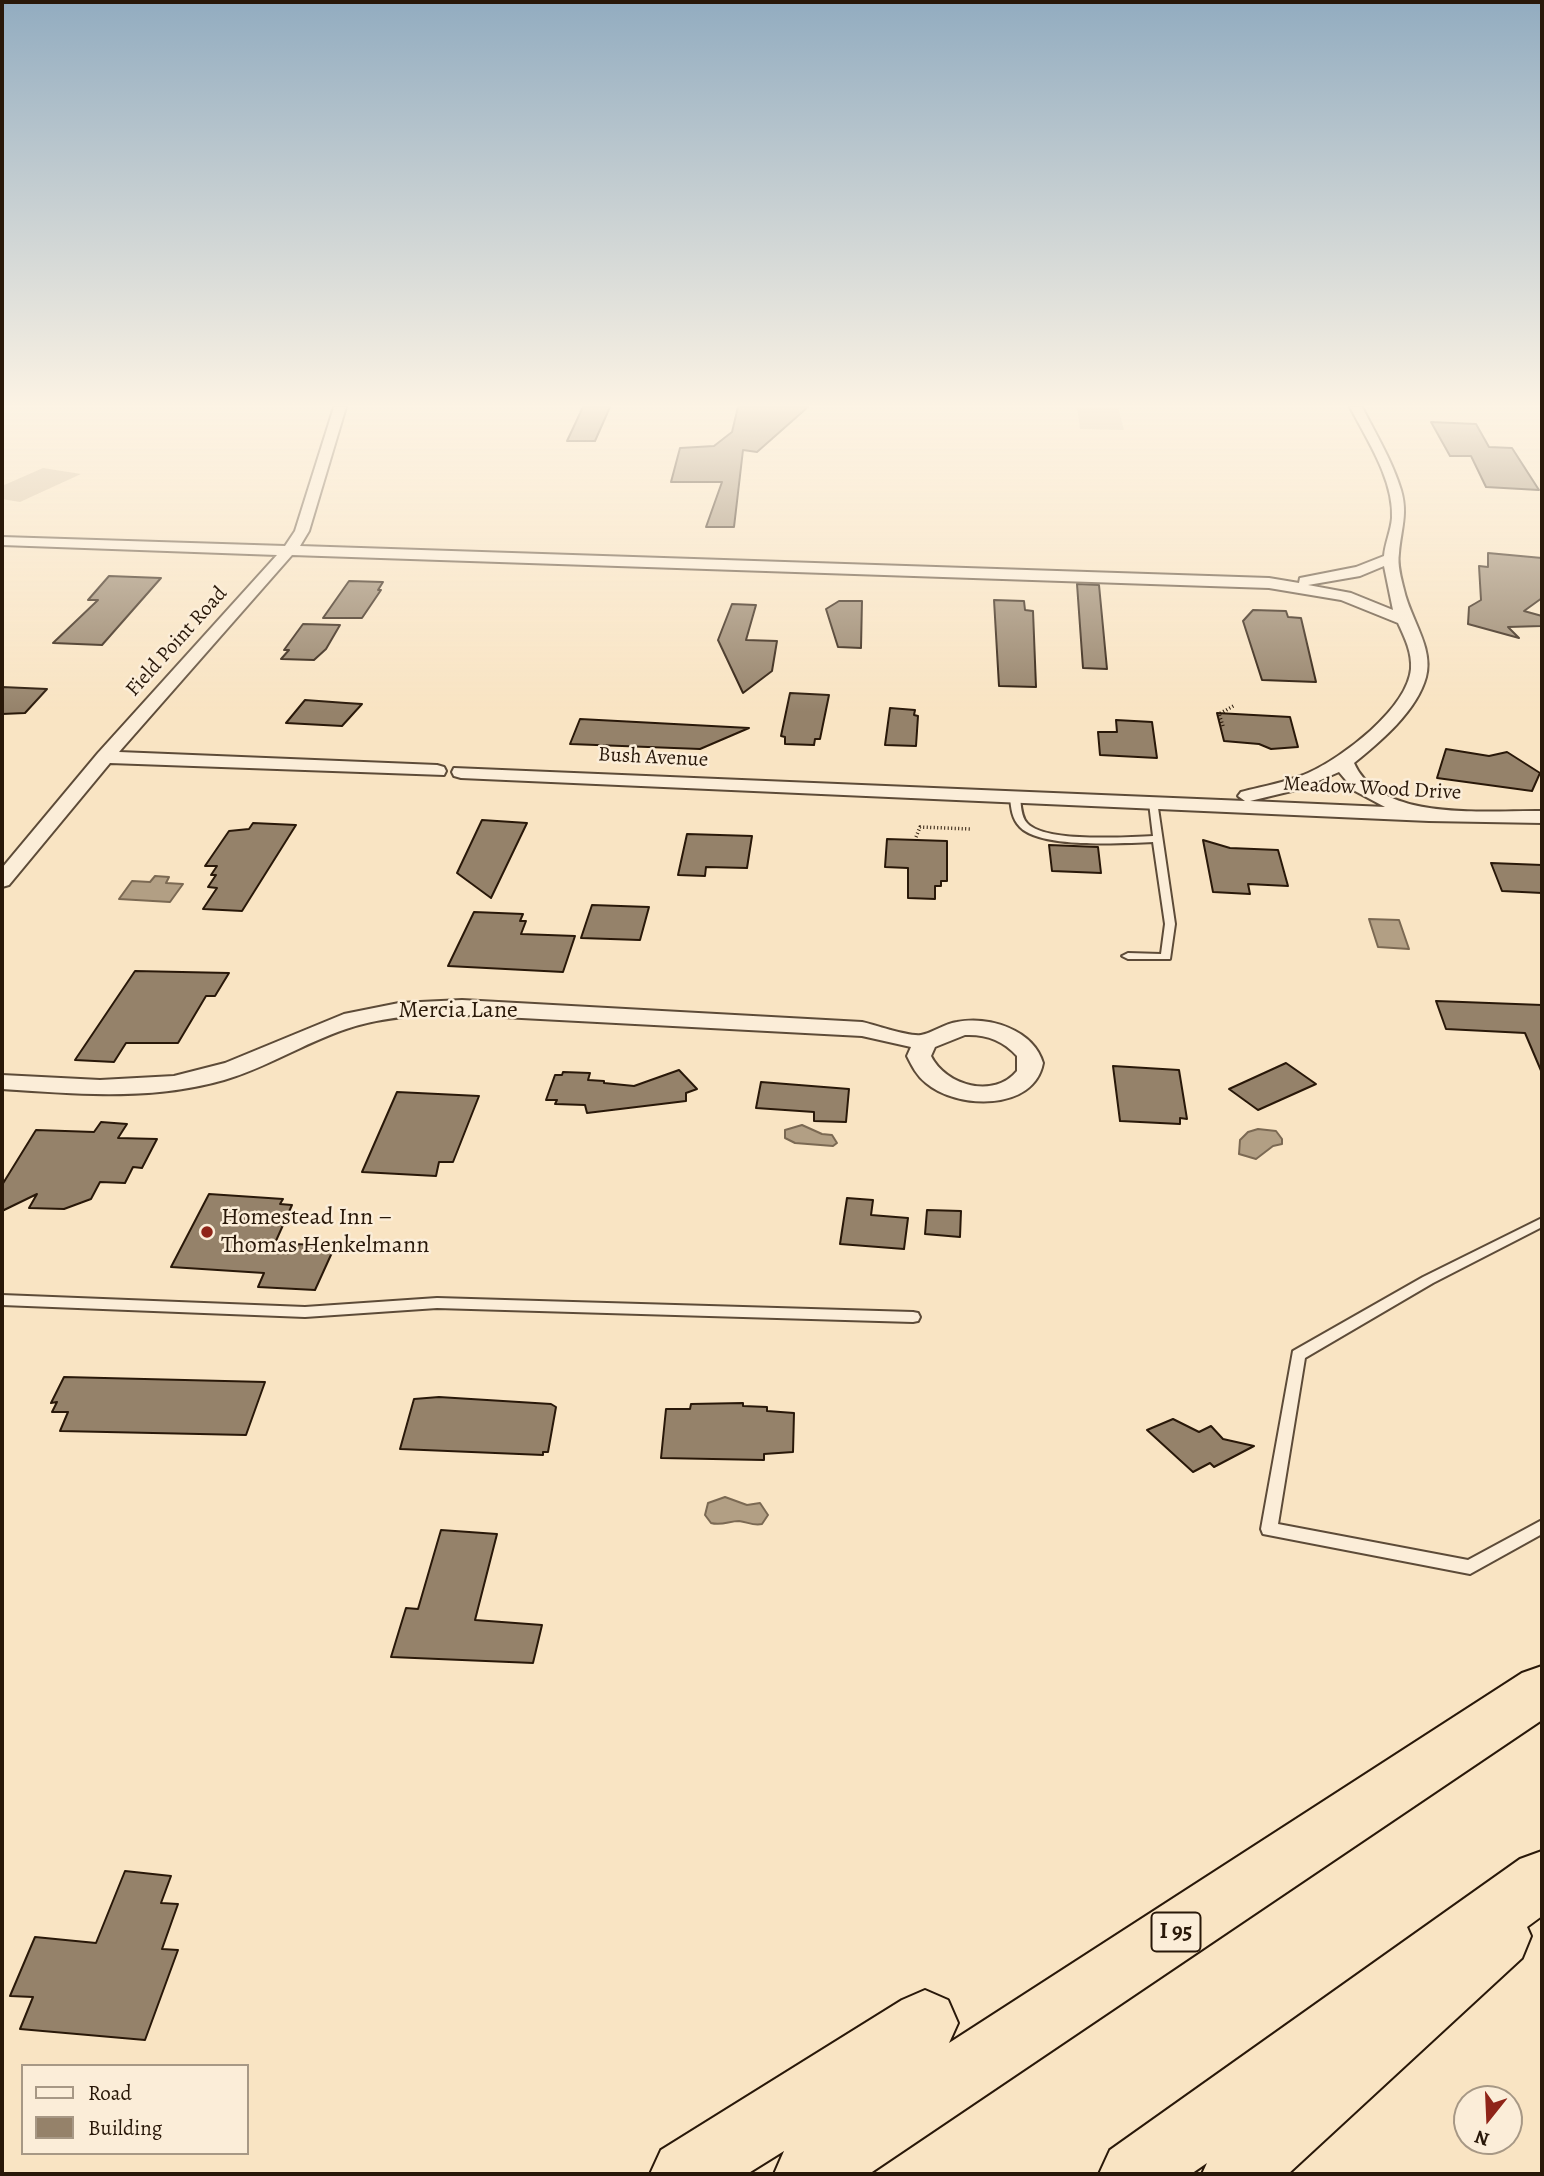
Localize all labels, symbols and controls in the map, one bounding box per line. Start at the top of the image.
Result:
street label: Field Point Road [121,582,233,702]
street label: Bush Avenue [597,743,709,773]
street label: Meadow Wood Drive [1282,772,1462,806]
street label: Mercia Lane [398,997,518,1025]
place label: Homestead Inn – Thomas Henkelmann [221,1204,429,1260]
marker: Homestead Inn – Thomas Henkelmann [199,1224,215,1240]
road number: I 95 [1152,1912,1200,1952]
legend [21,2064,248,2155]
text: Road [88,2079,132,2107]
north arrow [1453,2085,1523,2155]
text: Building [88,2114,162,2142]
text: N [1472,2124,1493,2153]

